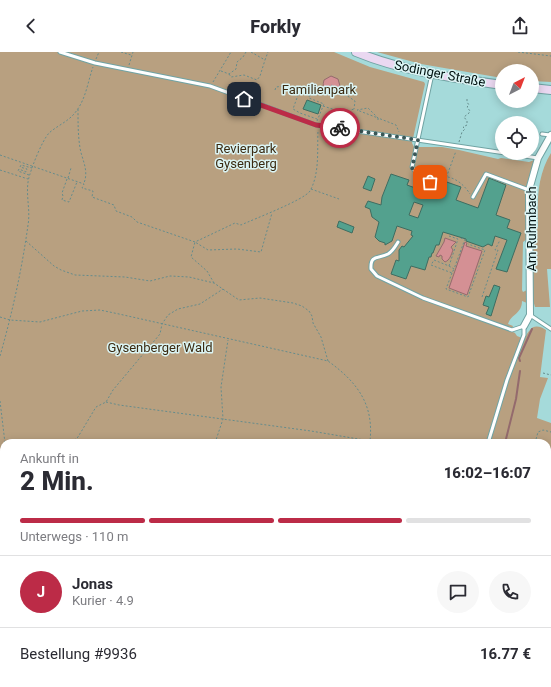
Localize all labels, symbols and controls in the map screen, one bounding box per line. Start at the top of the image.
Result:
icon: back [20,15,42,37]
icon: share [509,15,531,37]
text: Forkly [250,16,301,37]
street label: Sodinger Straße [393,57,487,90]
north arrow [495,64,539,108]
map controls [495,64,539,160]
pin [227,82,261,116]
park label: Familienpark [282,82,357,97]
icon: home [233,88,255,110]
courier [320,108,360,148]
button: locate [495,116,539,160]
icon: bike [329,117,351,139]
park label: Revierpark Gysenberg [215,141,277,171]
pin [413,165,447,199]
icon: bag [419,171,441,193]
street label: Am Ruhmbach [524,186,539,272]
park label: Gysenberger Wald [108,340,212,355]
text: Ankunft in [20,451,79,466]
text: 16:02–16:07 [444,464,531,482]
text: 2 Min. [20,466,94,496]
text: Unterwegs · 110 m [20,529,128,544]
button: chat [437,571,479,613]
button: phone [489,571,531,613]
text: Jonas [72,575,113,593]
text: J [37,583,45,601]
text: Kurier · 4.9 [72,593,134,608]
text: Bestellung #9936 [20,645,137,663]
text: 16.77 € [480,645,531,663]

